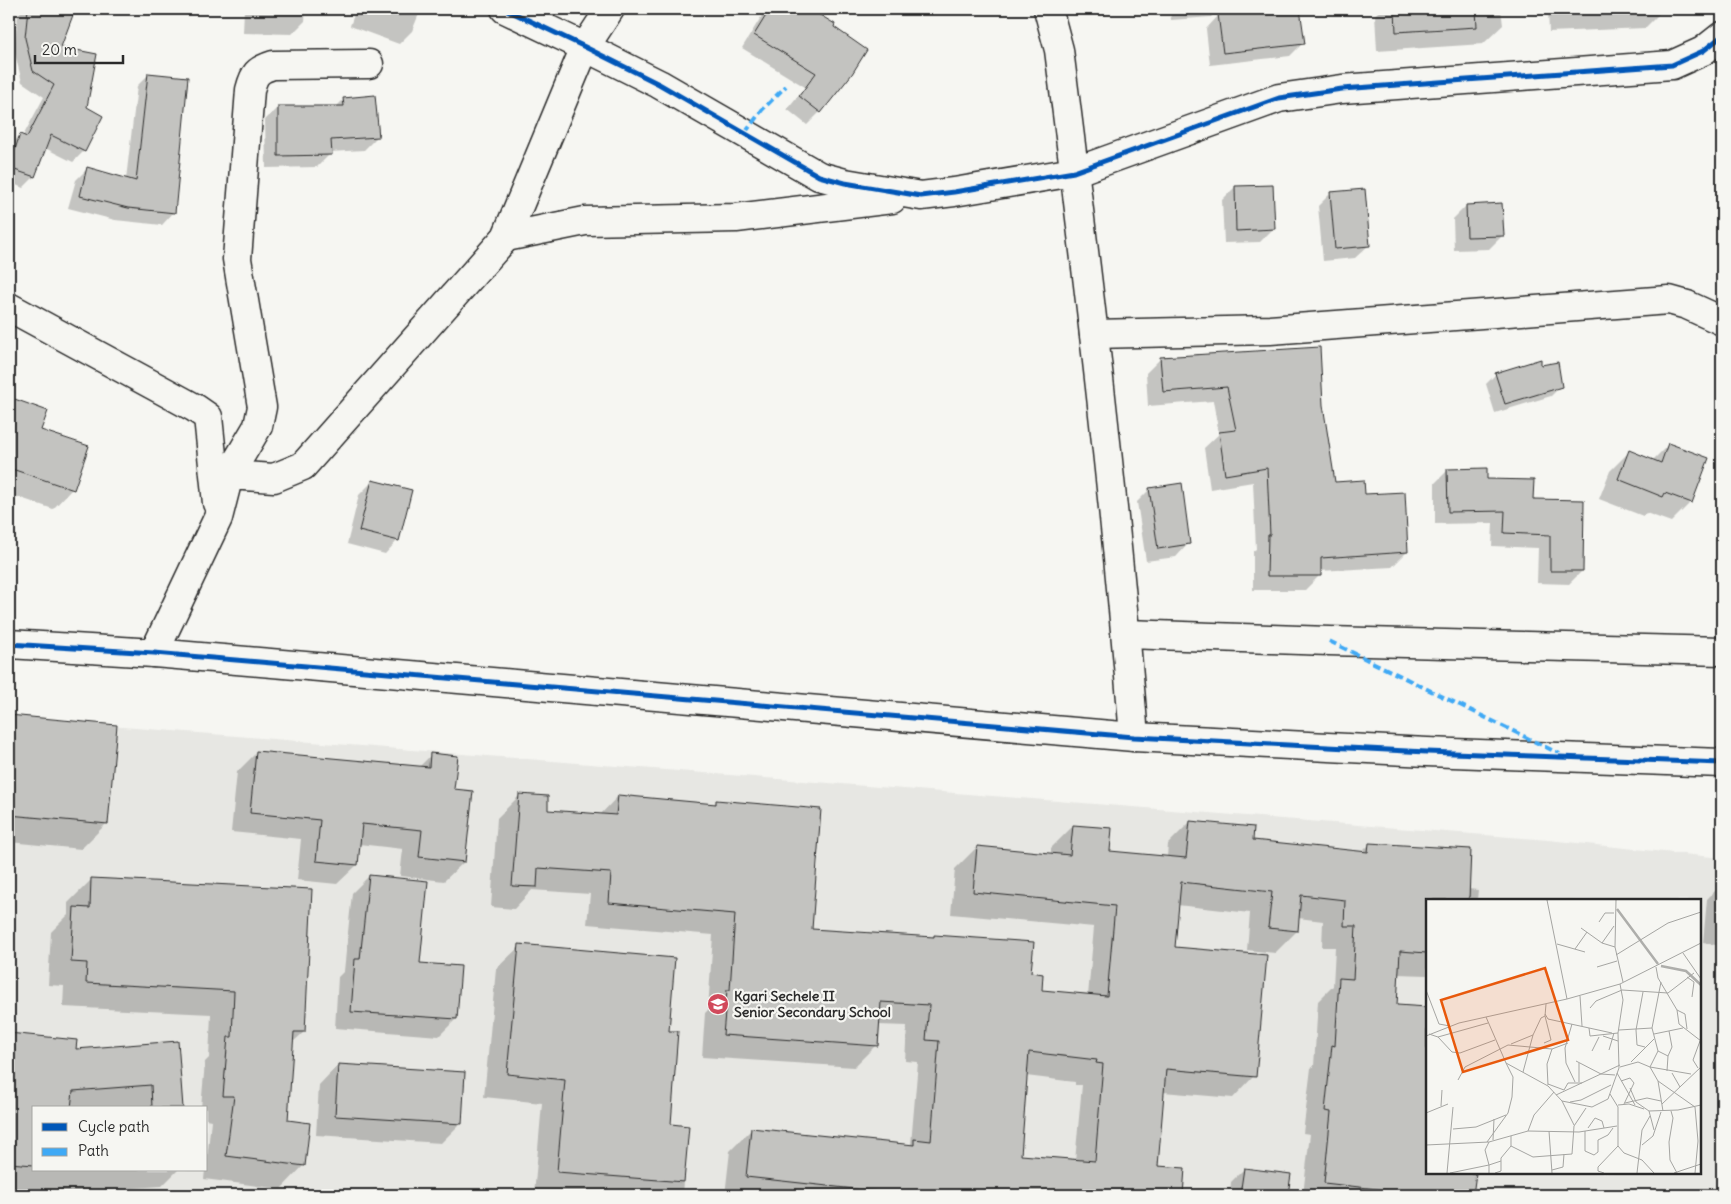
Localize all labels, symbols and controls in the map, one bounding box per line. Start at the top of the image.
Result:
scale bar [35,32,122,64]
text: 20 m [42,40,77,59]
inset map [1426,899,1701,1174]
place label: Kgari Sechele II Senior Secondary School [734,987,891,1021]
school or university icon: Kgari Sechele II Senior Secondary School [706,992,730,1016]
legend [32,1106,208,1172]
text: Cycle path [78,1117,150,1136]
text: Path [78,1141,109,1160]

